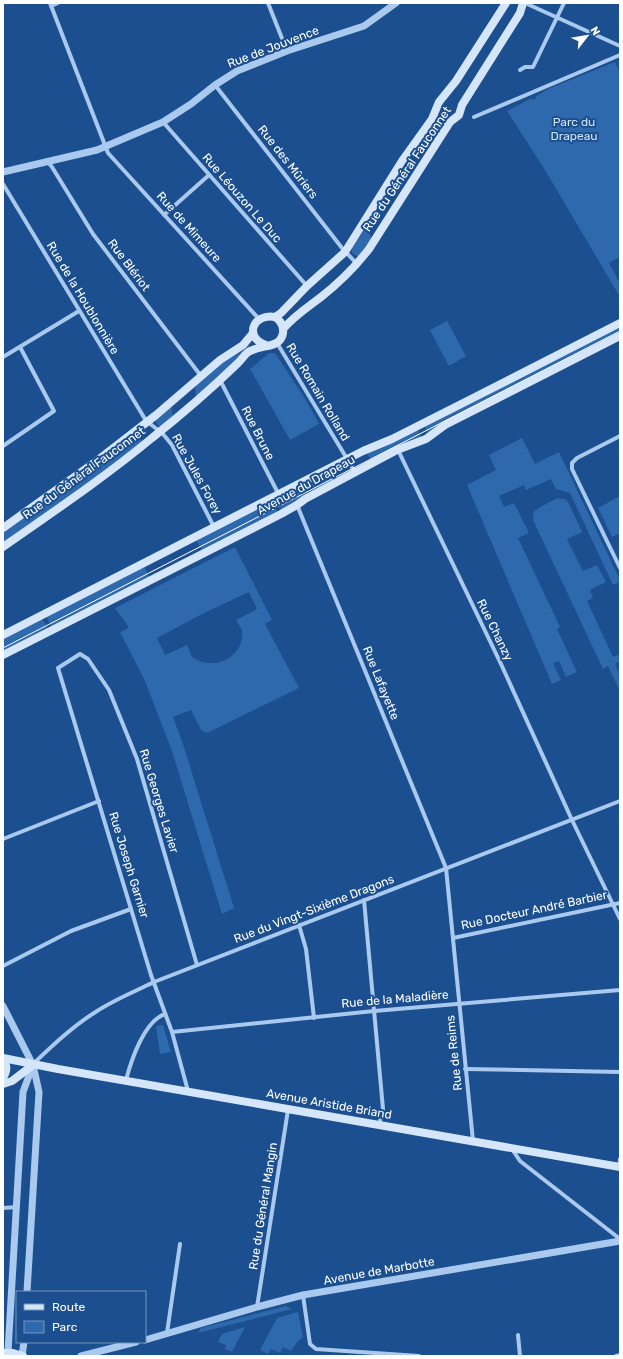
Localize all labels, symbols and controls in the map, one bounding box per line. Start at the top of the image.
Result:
north arrow [567,16,607,56]
street label: Rue de Jouvence [225,23,321,71]
text: N [588,24,603,38]
street label: Rue du Général Fauconnet [360,104,454,234]
park label: Parc du Drapeau [550,115,598,143]
street label: Rue des Mûriers [255,123,321,201]
street label: Rue Léouzon Le Duc [199,150,285,246]
street label: Rue de Mimeure [154,189,224,265]
street label: Rue Blériot [105,236,153,294]
street label: Rue de la Houblonnière [44,239,122,357]
street label: Rue Romain Rolland [283,341,353,443]
street label: Rue Brune [238,404,278,463]
street label: Rue du Général Fauconnet [20,424,148,522]
street label: Rue Jules Forey [169,431,225,517]
street label: Avenue du Drapeau [255,452,357,518]
street label: Rue Chanzy [474,597,516,663]
street label: Rue Lafayette [360,644,402,722]
street label: Rue Georges Lavier [137,747,182,855]
street label: Rue Joseph Garnier [106,810,152,920]
street label: Rue du Vingt-Sixième Dragons [232,872,396,946]
street label: Rue Docteur André Barbier [460,888,609,932]
street label: Rue de la Maladière [341,987,449,1011]
street label: Rue de Reims [443,1015,465,1091]
street label: Avenue Aristide Briand [265,1086,393,1122]
street label: Rue du Général Mangin [246,1141,280,1271]
street label: Avenue de Marbotte [322,1254,436,1288]
legend [16,1291,146,1343]
text: Route [52,1300,86,1314]
text: Parc [52,1320,78,1334]

